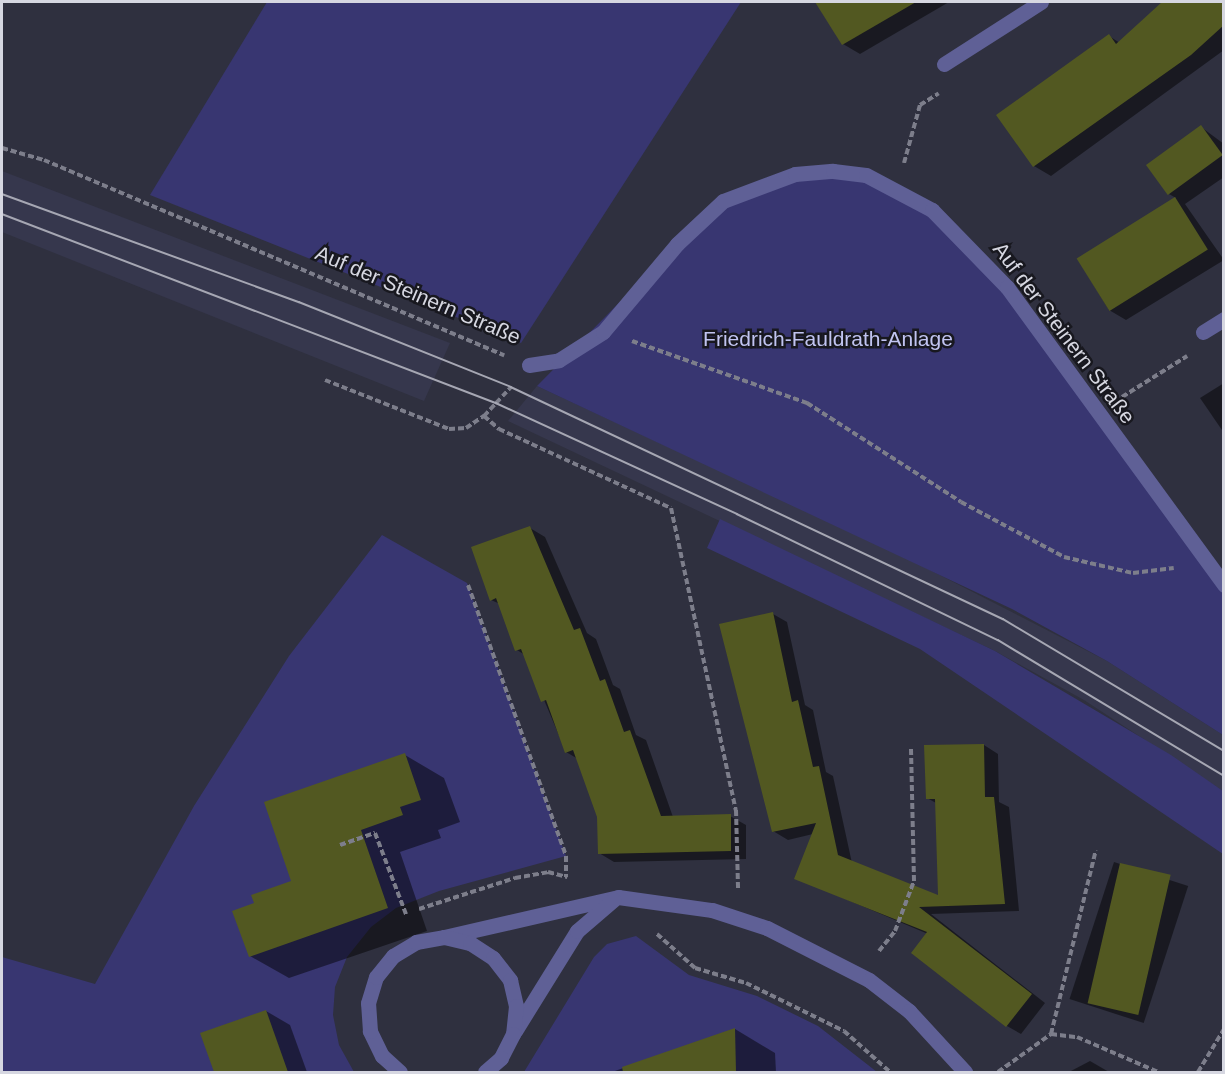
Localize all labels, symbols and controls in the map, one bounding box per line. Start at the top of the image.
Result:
street label: Auf der Steinern Straße [988,237,1140,429]
street label: Auf der Steinern Straße [312,240,524,350]
park label: Friedrich-Fauldrath-Anlage [703,326,953,352]

